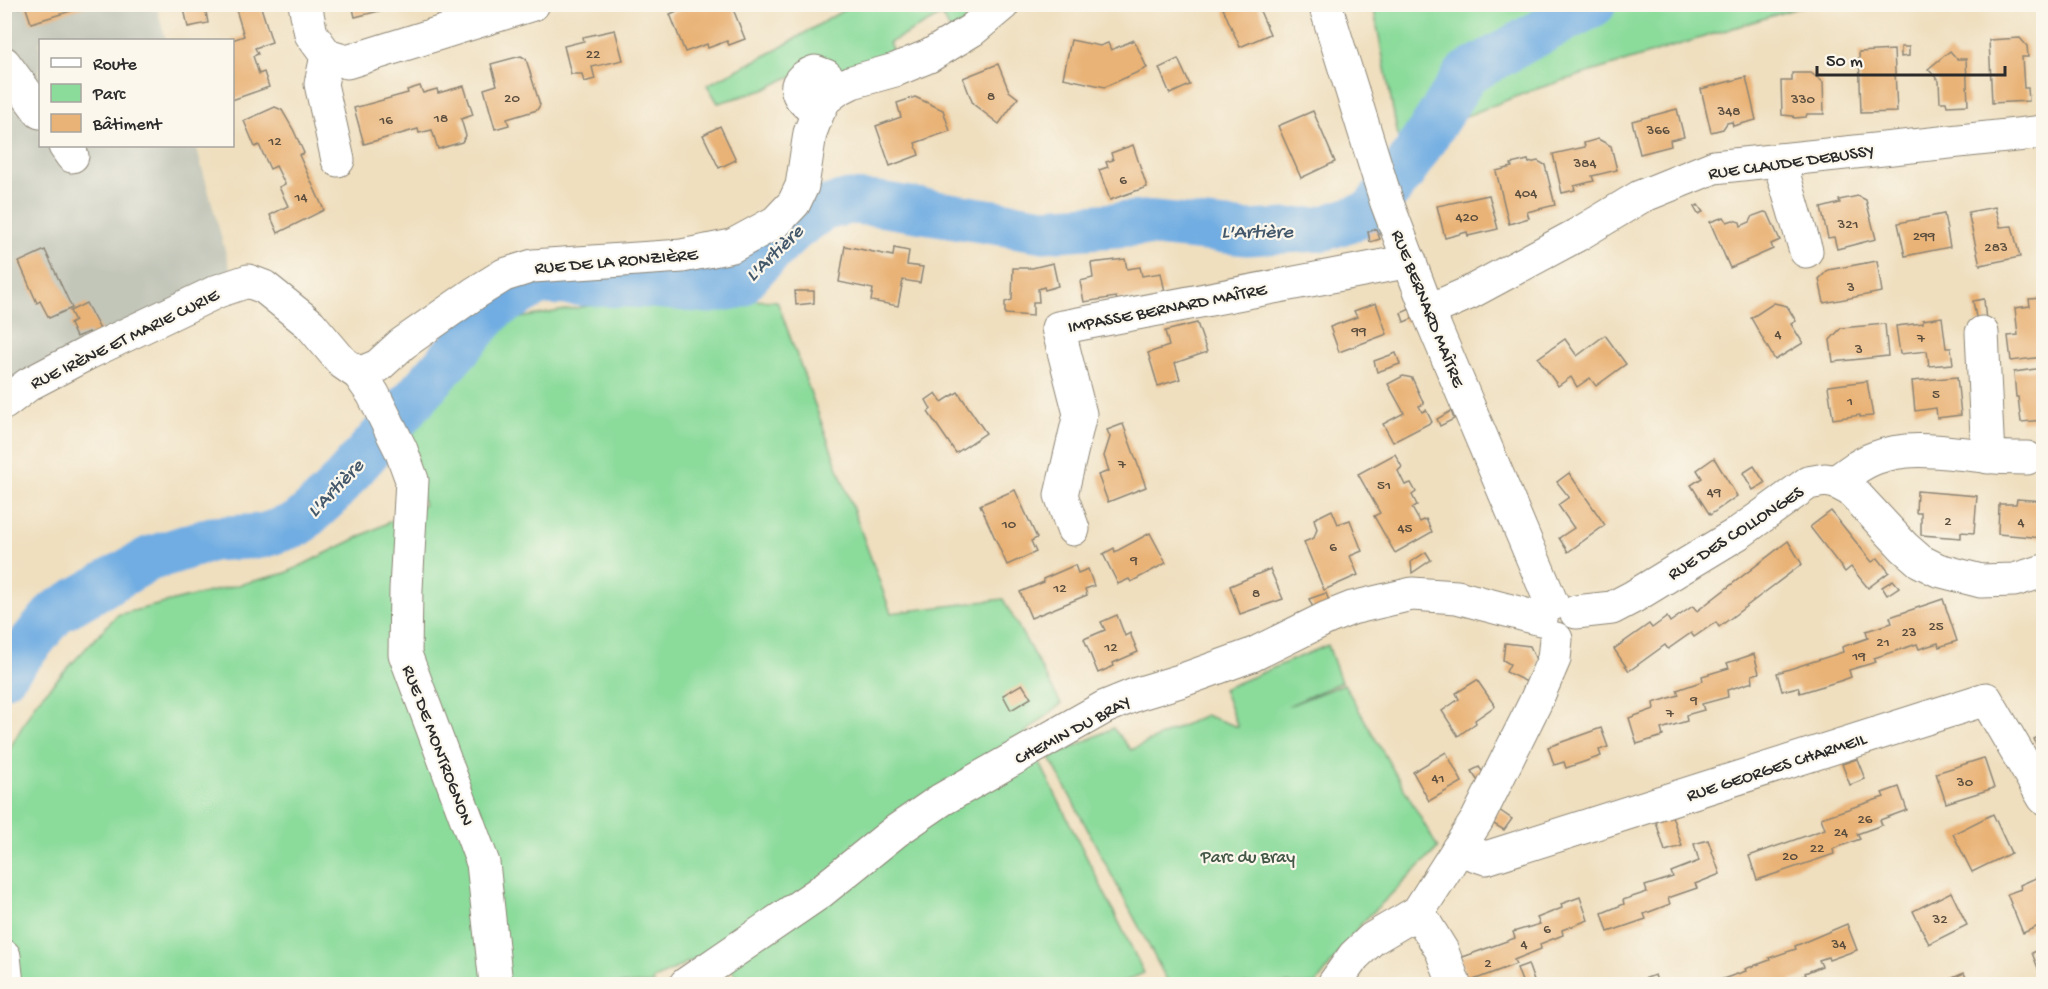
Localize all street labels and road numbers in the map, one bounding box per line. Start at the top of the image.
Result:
street label: RUE CLAUDE DEBUSSY [1707,141,1876,186]
street label: RUE BERNARD MAÎTRE [1385,227,1468,391]
street label: RUE DE LA RONZIÈRE [534,245,700,280]
street label: IMPASSE BERNARD MAÎTRE [1066,280,1269,339]
street label: RUE IRÈNE ET MARIE CURIE [27,285,224,395]
street label: RUE DES COLLONGES [1664,482,1809,586]
street label: RUE DE MONTROGNON [396,663,477,829]
street label: CHEMIN DU BRAY [1012,692,1135,771]
street label: RUE GEORGES CHARMEIL [1684,729,1871,807]

